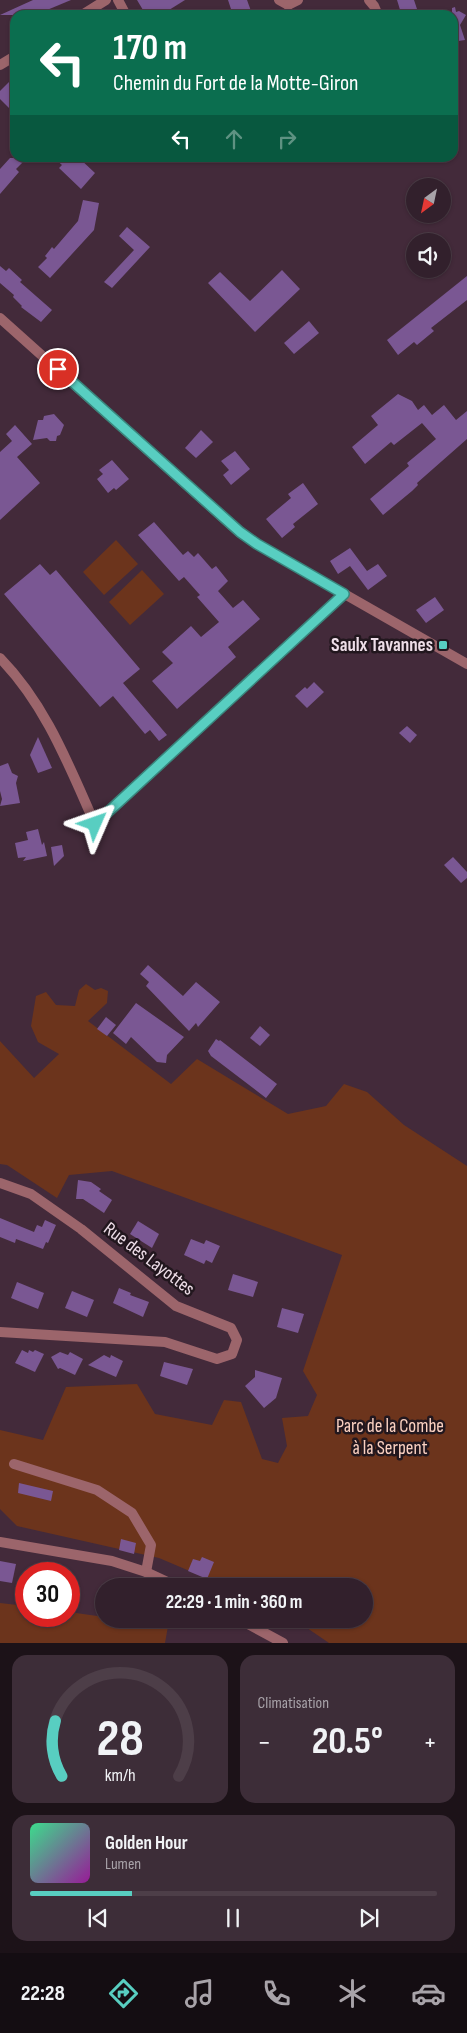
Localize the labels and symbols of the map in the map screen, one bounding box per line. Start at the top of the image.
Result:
north arrow [406,178,451,222]
pin [37,348,79,390]
place label: Saulx Tavannes [331,634,433,657]
marker: Saulx Tavannes [437,639,449,651]
position arrow [68,797,120,849]
street label: Rue des Layottes [99,1217,199,1301]
park label: Parc de la Combe à la Serpent [336,1415,444,1460]
speed limit sign: 30 [15,1562,80,1627]

